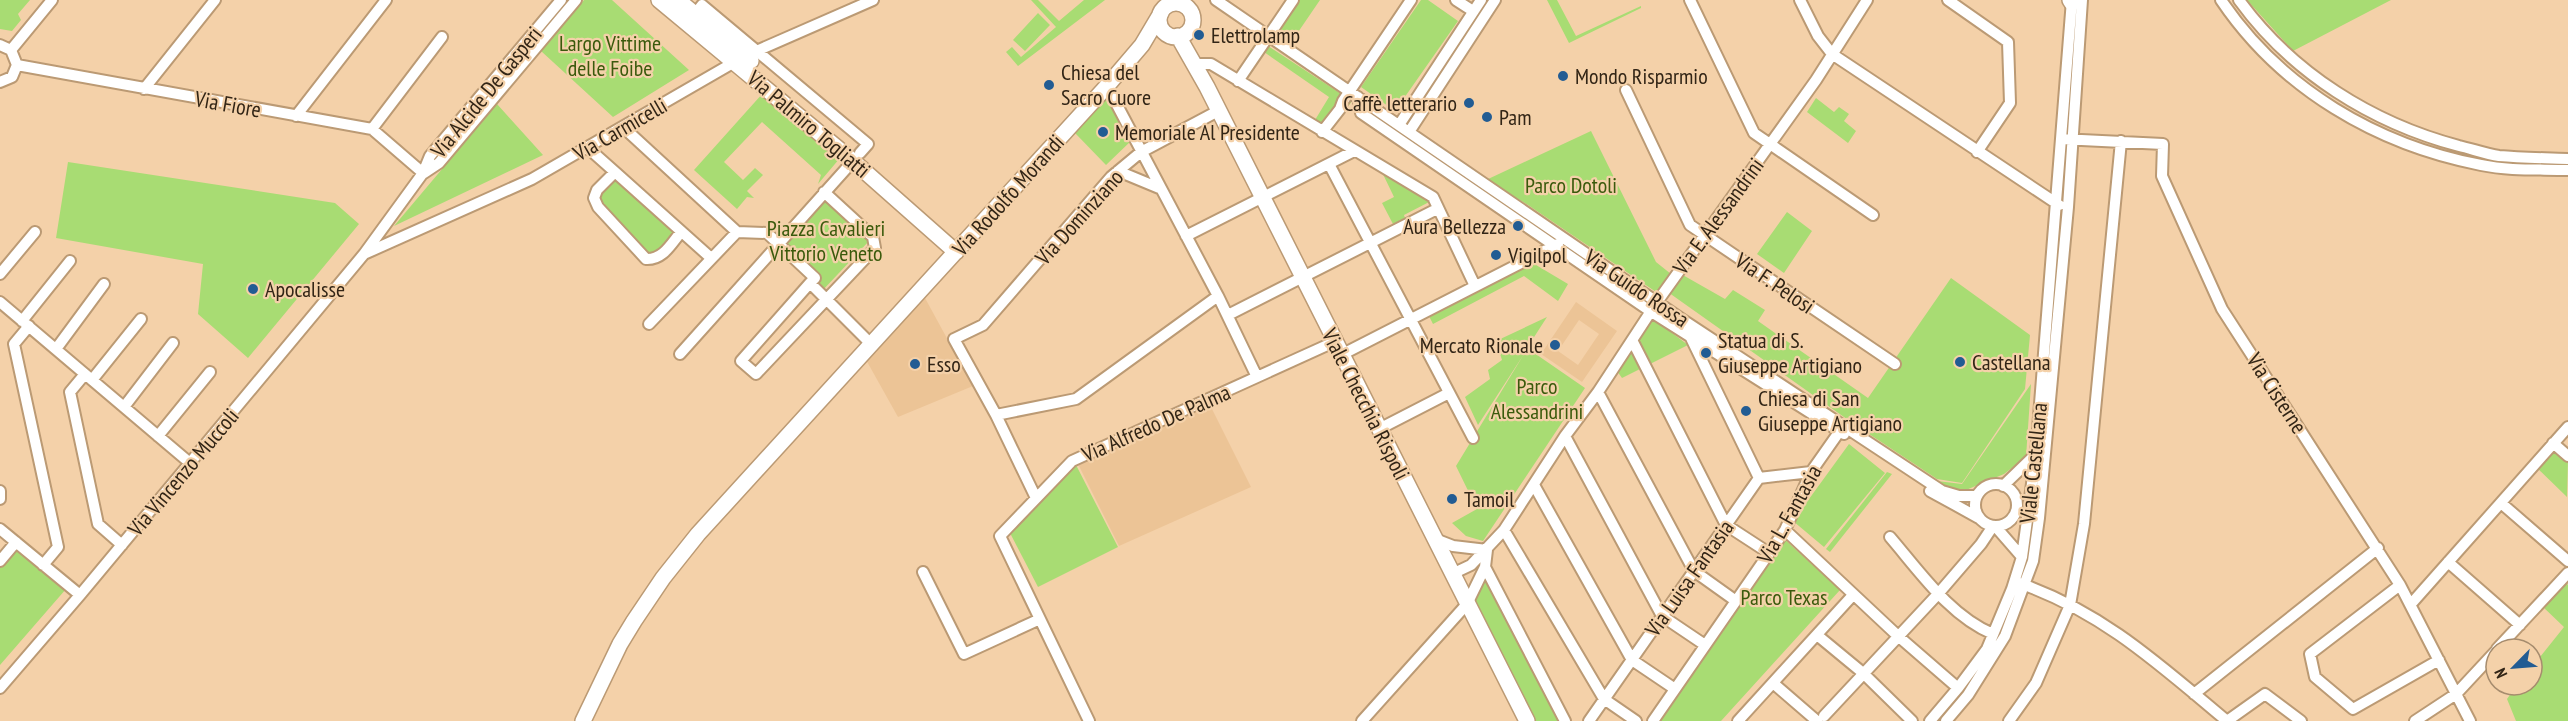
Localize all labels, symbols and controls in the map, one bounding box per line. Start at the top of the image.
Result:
street label: Via Alcide De Gasperi [424,21,548,164]
place label: Elettrolamp [1211,21,1300,49]
marker: Elettrolamp [1192,28,1206,42]
park label: Largo Vittime delle Foibe [559,29,661,82]
place label: Chiesa del Sacro Cuore [1061,58,1151,111]
place label: Mondo Risparmio [1575,62,1708,90]
street label: Via Palmiro Togliatti [741,64,876,184]
marker: Mondo Risparmio [1556,69,1570,83]
marker: Chiesa del Sacro Cuore [1042,78,1056,92]
street label: Via Fiore [192,84,263,124]
place label: Caffè letterario [1343,89,1457,117]
street label: Via Carmicelli [567,91,672,168]
marker: Caffè letterario [1462,96,1476,110]
place label: Pam [1499,103,1531,131]
marker: Pam [1480,110,1494,124]
place label: Memoriale Al Presidente [1115,118,1300,146]
marker: Memoriale Al Presidente [1096,125,1110,139]
street label: Via Rodolfo Morandi [945,129,1070,262]
street label: Via E. Alessandrini [1666,152,1770,280]
street label: Via Dominziano [1028,163,1129,271]
park label: Parco Dotoli [1525,171,1617,199]
place label: Aura Bellezza [1403,212,1506,240]
park label: Piazza Cavalieri Vittorio Veneto [767,214,885,267]
marker: Aura Bellezza [1511,219,1525,233]
place label: Vigilpol [1507,241,1567,269]
street label: Via Guido Rossa [1579,242,1695,333]
street label: Via F. Pelosi [1729,246,1820,320]
marker: Vigilpol [1489,248,1503,262]
place label: Apocalisse [265,275,345,303]
marker: Apocalisse [246,282,260,296]
street label: Viale Checchia Rispoli [1315,323,1416,484]
place label: Statua di S. Giuseppe Artigiano [1718,326,1862,379]
place label: Mercato Rionale [1420,331,1543,359]
marker: Mercato Rionale [1548,338,1562,352]
marker: Statua di S. Giuseppe Artigiano [1699,346,1713,360]
street label: Via Cisterne [2240,347,2313,439]
place label: Castellana [1972,348,2051,376]
place label: Esso [927,350,961,378]
marker: Castellana [1953,355,1967,369]
marker: Esso [908,357,922,371]
park label: Parco Alessandrini [1491,372,1583,425]
street label: Via Alfredo De Palma [1077,378,1235,469]
place label: Chiesa di San Giuseppe Artigiano [1758,384,1902,437]
street label: Viale Castellana [2013,401,2053,526]
street label: Via Vincenzo Muccoli [121,402,245,542]
marker: Chiesa di San Giuseppe Artigiano [1739,404,1753,418]
street label: Via L. Fantasia [1750,460,1827,569]
place label: Tamoil [1464,485,1515,513]
marker: Tamoil [1445,492,1459,506]
street label: Via Luisa Fantasia [1638,514,1739,643]
park label: Parco Texas [1741,583,1827,611]
north arrow [2484,637,2544,697]
text: N [2490,665,2511,681]

